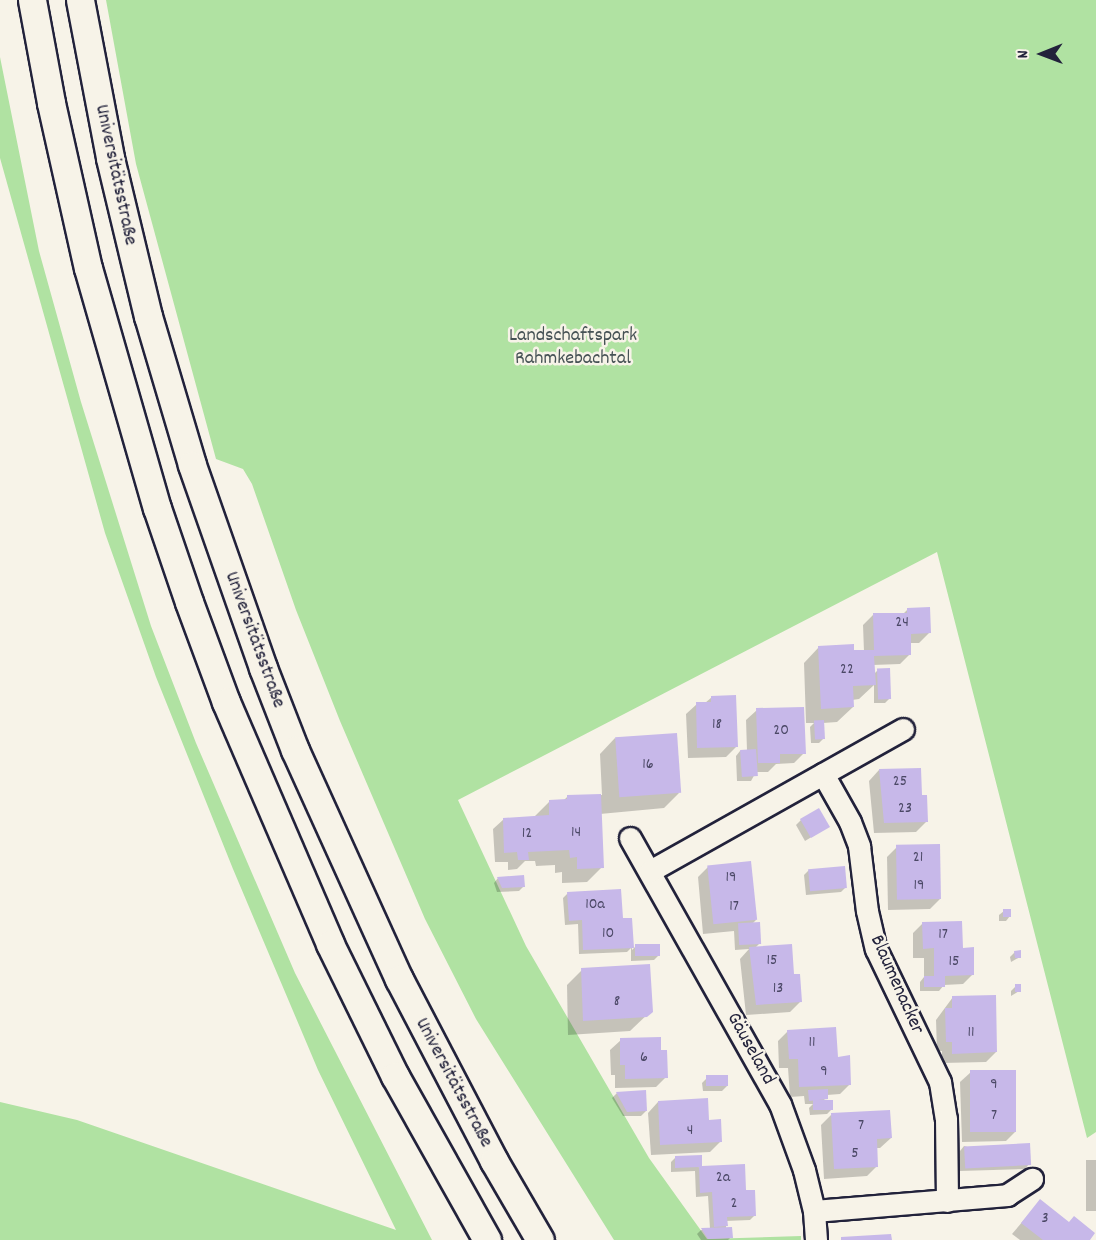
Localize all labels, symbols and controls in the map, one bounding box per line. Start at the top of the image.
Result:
north arrow [1012,24,1072,84]
text: N [1012,50,1035,58]
street label: Universitätsstraße [88,102,142,248]
park label: Landschaftspark Rahmkebachtal [509,325,637,372]
street label: Universitätsstraße [218,569,290,711]
house number: 24 [895,613,909,633]
house number: 22 [840,660,854,680]
house number: 18 [712,715,722,735]
house number: 20 [773,721,789,741]
house number: 16 [642,755,654,775]
house number: 25 [893,772,907,792]
house number: 23 [898,799,912,819]
house number: 14 [571,823,581,843]
house number: 12 [522,824,532,844]
house number: 21 [913,848,923,868]
house number: 19 [726,868,736,888]
house number: 19 [914,876,924,896]
house number: 10a [585,895,605,915]
house number: 17 [729,897,739,917]
house number: 10 [602,924,614,944]
house number: 17 [938,925,948,945]
street label: Blaumenacker [864,932,928,1038]
house number: 15 [767,951,777,971]
house number: 15 [949,952,959,972]
house number: 13 [773,979,783,999]
house number: 8 [614,992,620,1012]
street label: Gäuseland [720,1009,780,1089]
street label: Universitätsstraße [409,1014,497,1152]
house number: 11 [967,1023,975,1043]
house number: 11 [808,1033,816,1053]
house number: 6 [640,1048,648,1068]
house number: 9 [820,1062,828,1082]
house number: 9 [990,1075,998,1095]
house number: 7 [991,1106,997,1126]
house number: 7 [858,1116,864,1136]
house number: 4 [687,1121,693,1141]
house number: 5 [851,1144,859,1164]
house number: 2a [716,1168,730,1188]
house number: 2 [731,1194,737,1214]
house number: 3 [1041,1209,1049,1229]

